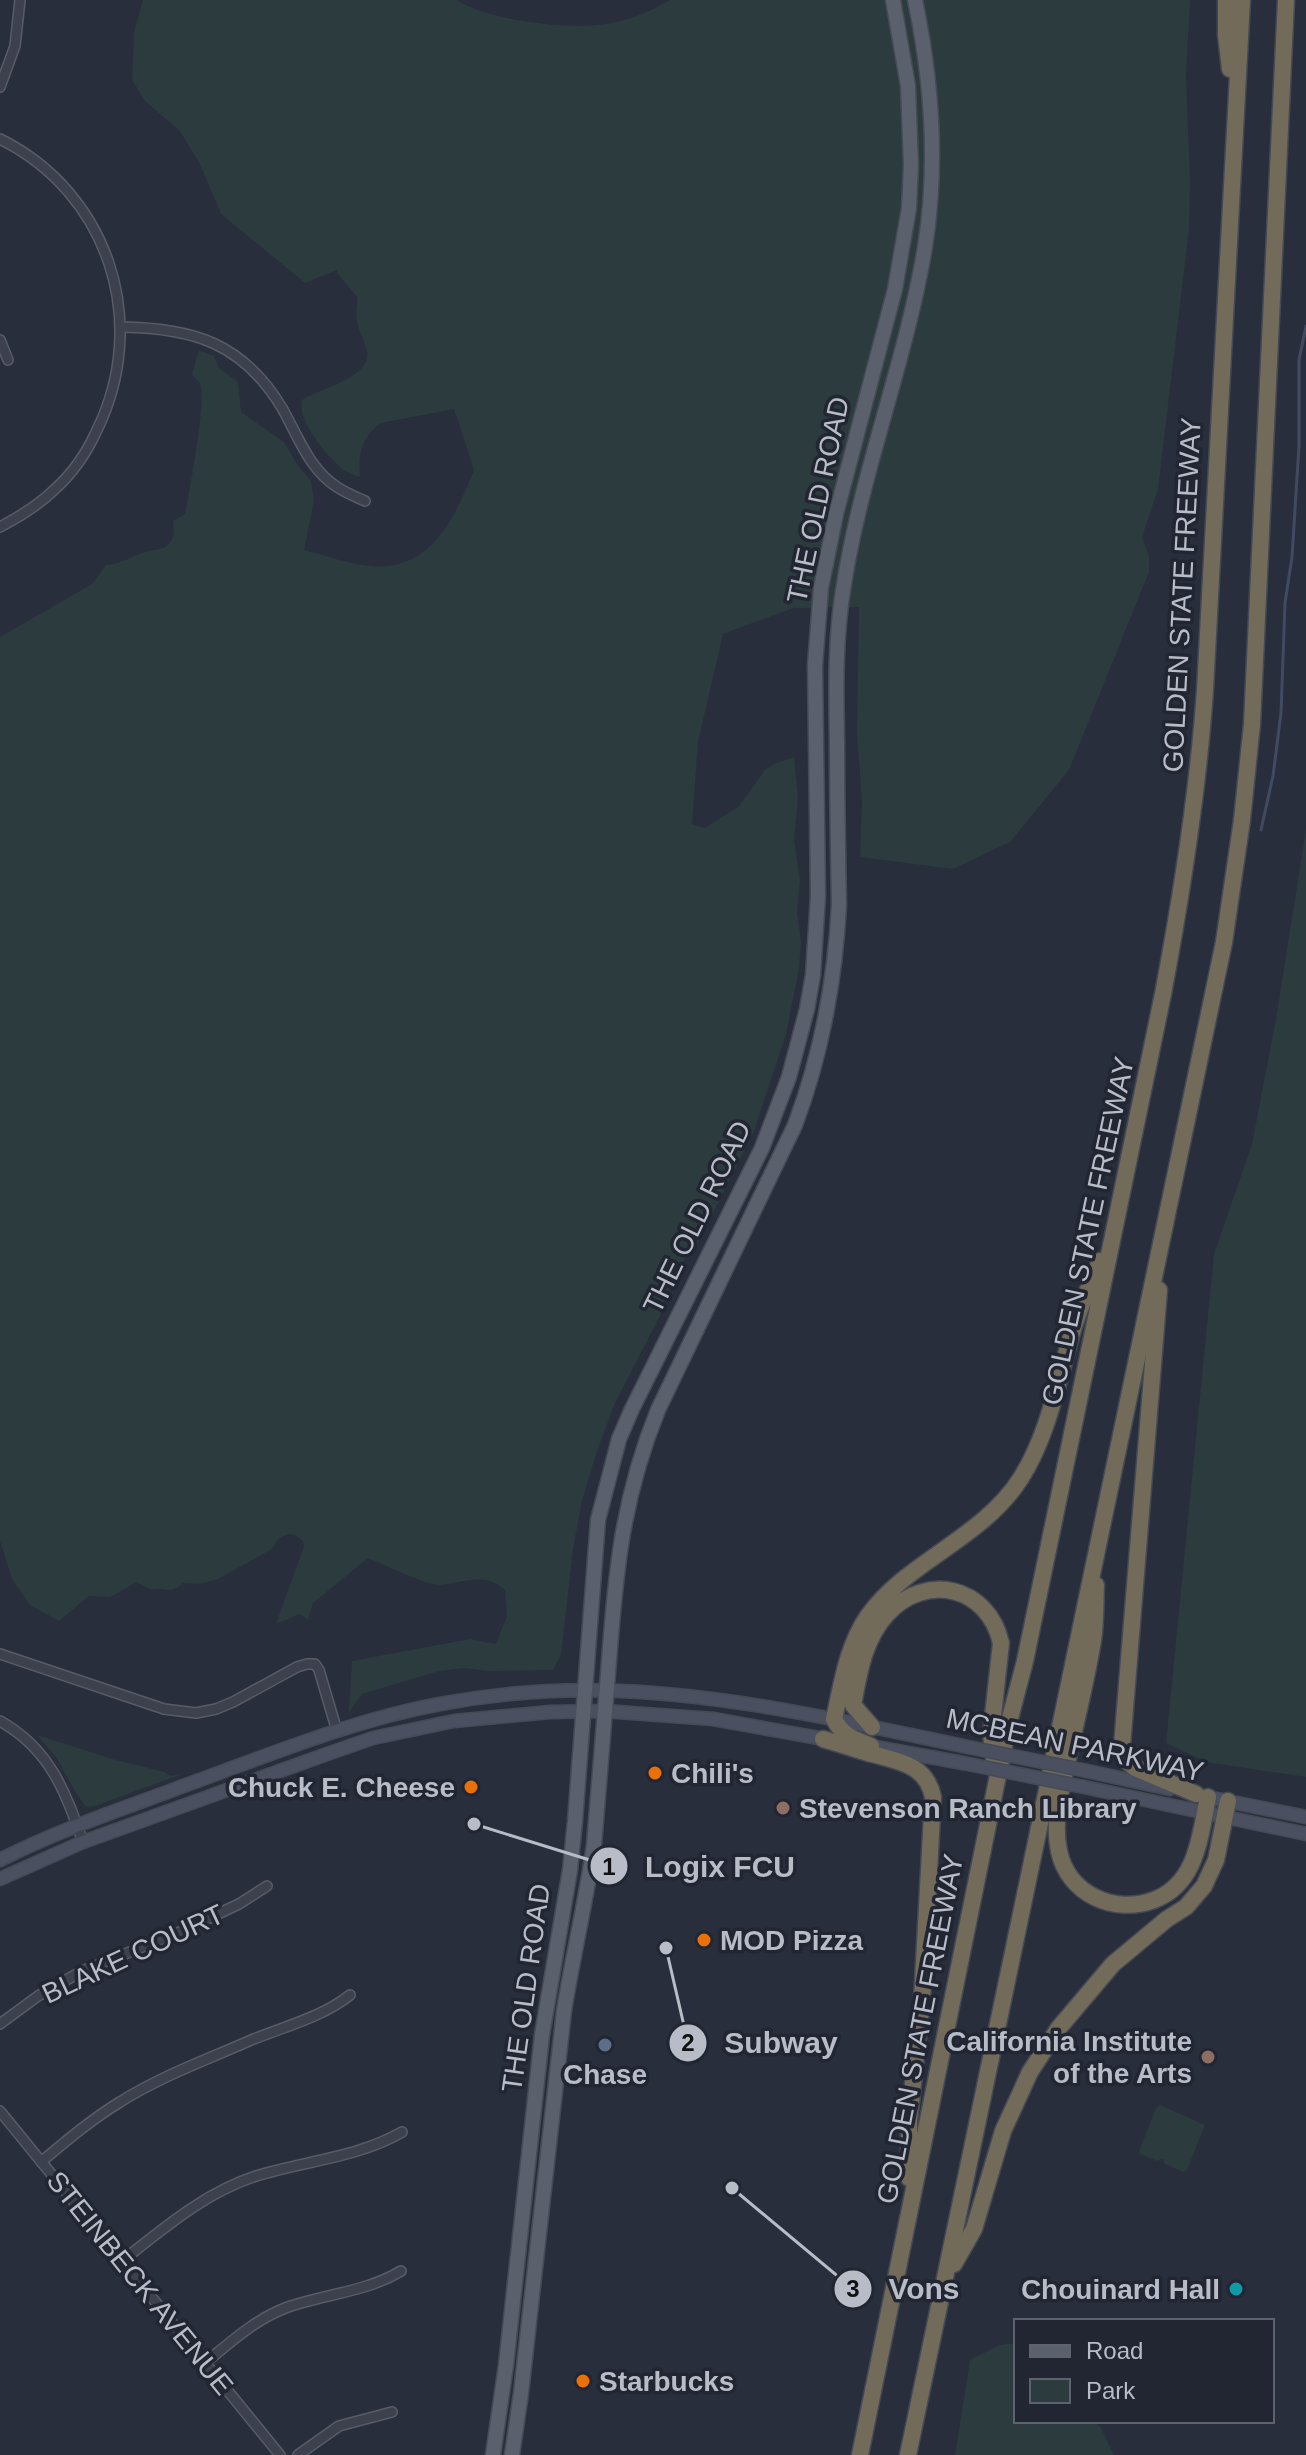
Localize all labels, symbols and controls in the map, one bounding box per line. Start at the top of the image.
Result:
street label: THE OLD ROAD [781,394,855,606]
street label: GOLDEN STATE FREEWAY [1157,417,1207,773]
street label: GOLDEN STATE FREEWAY [1036,1054,1140,1408]
street label: THE OLD ROAD [637,1116,757,1318]
street label: MCBEAN PARKWAY [943,1703,1207,1788]
place label: Chili's [671,1758,754,1789]
marker: Chili's [646,1764,664,1782]
place label: Chuck E. Cheese [228,1772,455,1803]
marker: Chuck E. Cheese [462,1778,480,1796]
place label: Stevenson Ranch Library [799,1793,1137,1824]
marker: Stevenson Ranch Library [774,1799,792,1817]
callout: Logix FCU [589,1839,811,1893]
text: Logix FCU [645,1850,795,1883]
street label: GOLDEN STATE FREEWAY [871,1851,969,2206]
text: 1 [602,1853,616,1880]
street label: THE OLD ROAD [496,1882,556,2094]
street label: BLAKE COURT [37,1898,229,2010]
place label: MOD Pizza [720,1925,864,1956]
marker: MOD Pizza [695,1931,713,1949]
callout: Subway [668,2016,854,2070]
text: Subway [724,2026,838,2059]
place label: California Institute of the Arts [946,2026,1192,2089]
text: 2 [681,2029,695,2056]
marker: Chase [596,2036,614,2054]
marker: California Institute of the Arts [1199,2048,1217,2066]
place label: Chase [563,2059,647,2090]
street label: STEINBECK AVENUE [40,2165,240,2401]
callout: Vons [833,2262,976,2316]
text: Vons [888,2272,960,2305]
place label: Chouinard Hall [1021,2274,1220,2305]
text: 3 [846,2275,860,2302]
marker: Chouinard Hall [1227,2280,1245,2298]
legend [1014,2319,1274,2423]
text: Road [1086,2337,1143,2364]
place label: Starbucks [599,2366,734,2397]
marker: Starbucks [574,2372,592,2390]
text: Park [1086,2377,1136,2404]

